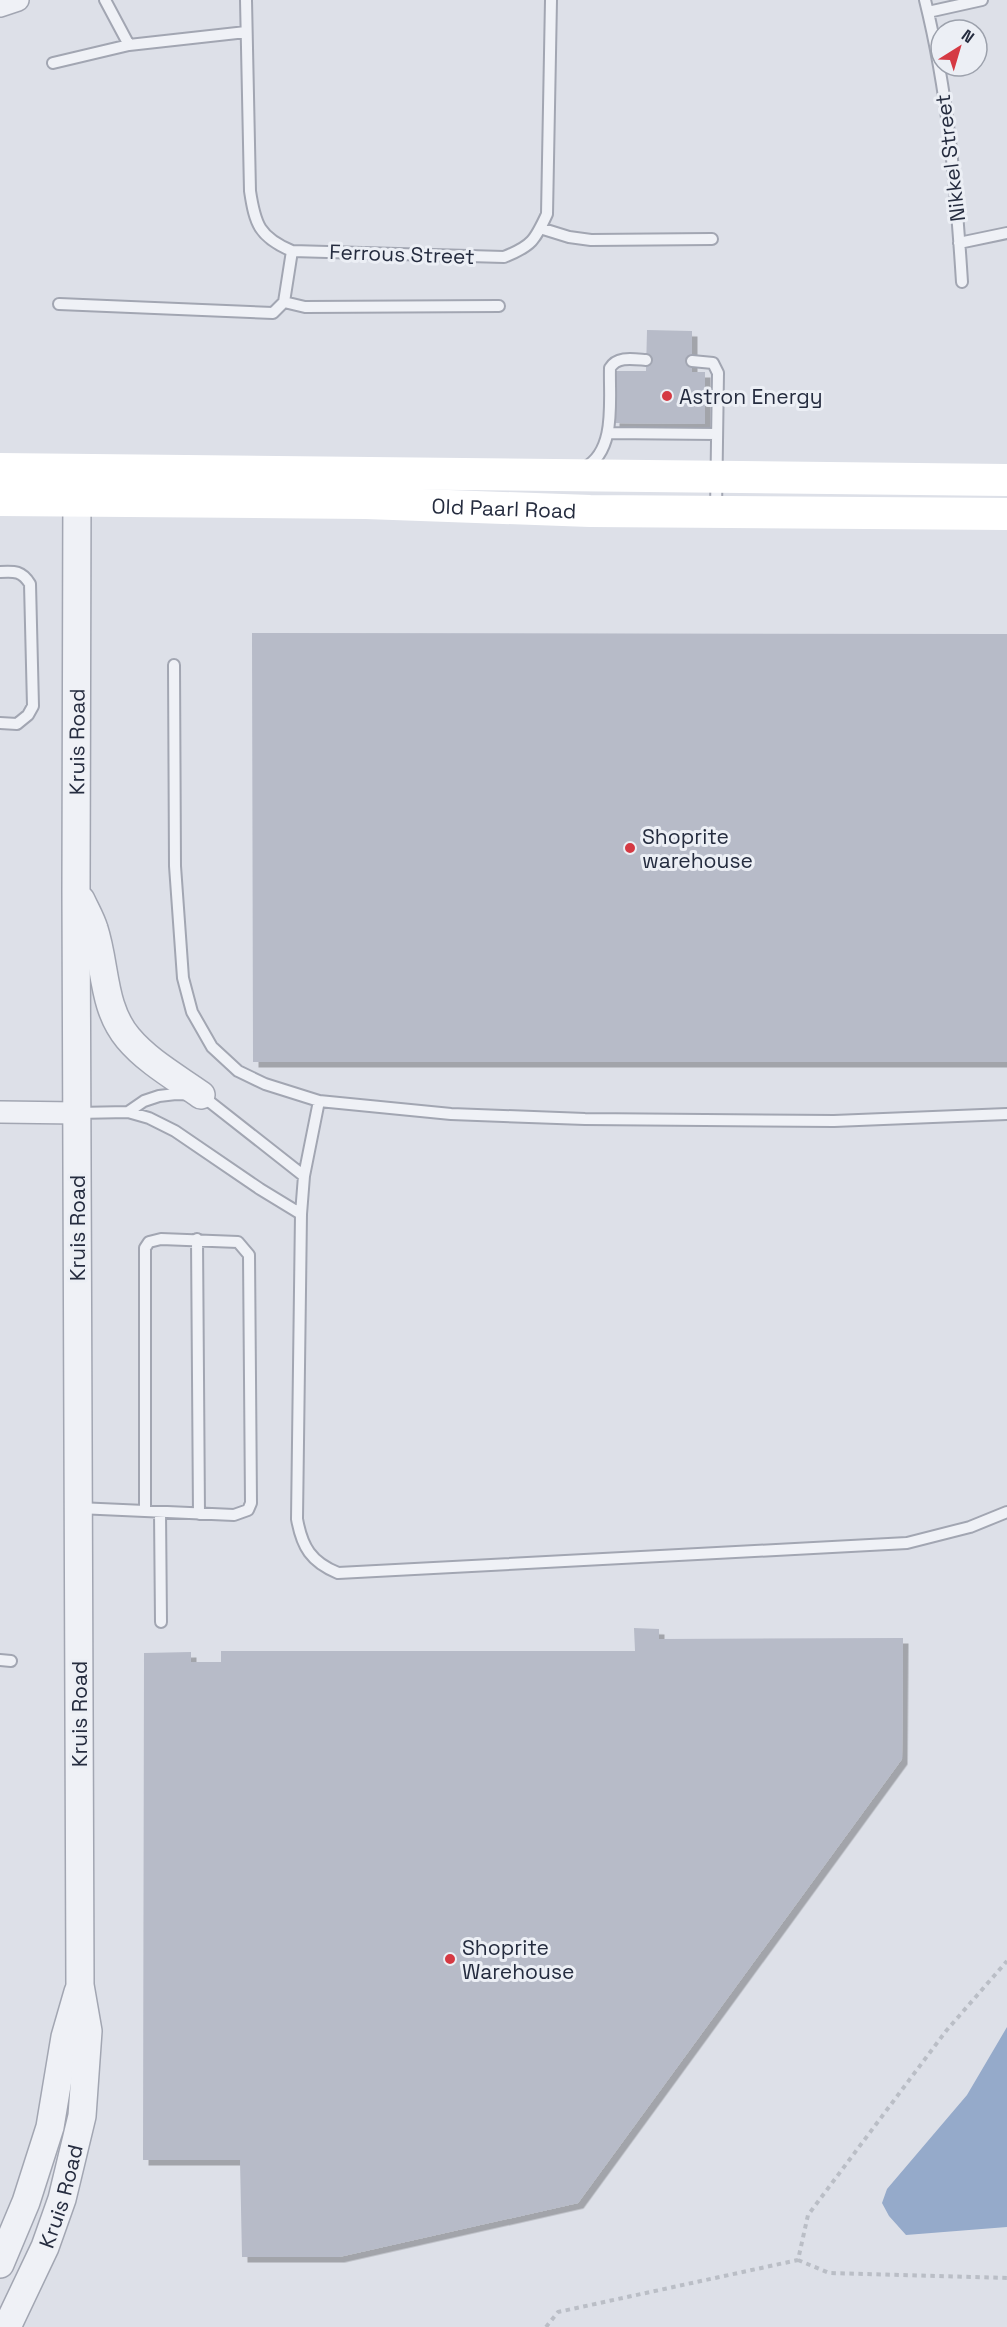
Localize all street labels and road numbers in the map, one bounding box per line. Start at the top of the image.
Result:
street label: Nikkel Street [929,93,971,223]
street label: Ferrous Street [329,238,475,270]
street label: Old Paarl Road [431,492,577,524]
street label: Kruis Road [63,688,90,795]
street label: Kruis Road [64,1175,91,1281]
street label: Kruis Road [66,1661,93,1767]
street label: Kruis Road [32,2141,88,2251]

